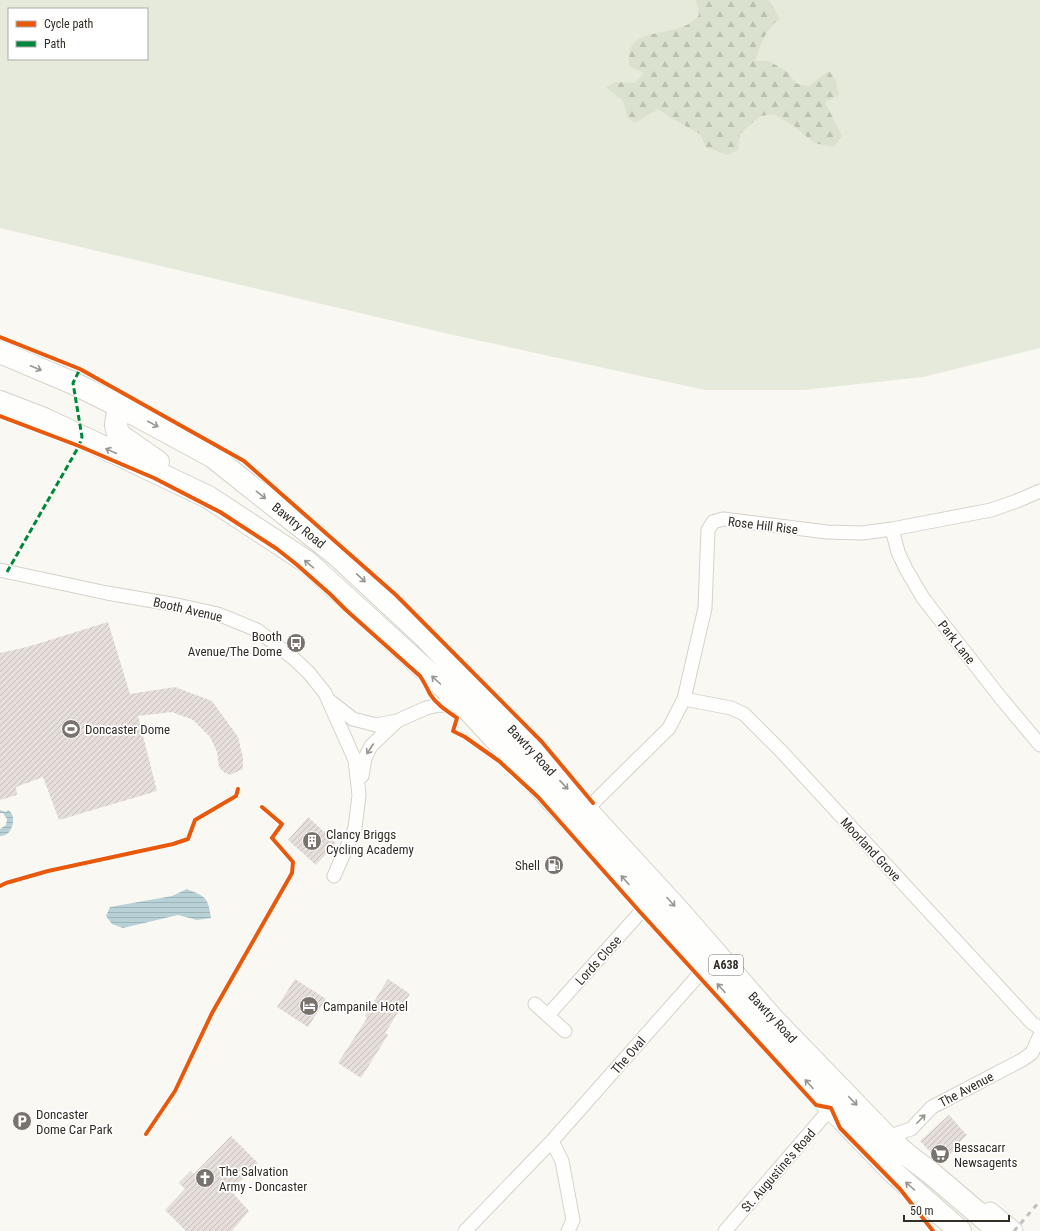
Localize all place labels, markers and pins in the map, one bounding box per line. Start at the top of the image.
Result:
place label: Booth Avenue/The Dome [188,629,282,659]
bus stop icon: Booth Avenue/The Dome [285,632,307,654]
sports icon: Doncaster Dome [60,718,82,740]
place label: Doncaster Dome [85,722,170,737]
place label: Clancy Briggs Cycling Academy [326,827,414,857]
building icon: Clancy Briggs Cycling Academy [301,830,323,852]
fuel station icon: Shell [543,854,565,876]
place label: Shell [515,858,540,873]
hotel icon: Campanile Hotel [298,995,320,1017]
place label: Campanile Hotel [323,999,408,1014]
place label: Doncaster Dome Car Park [36,1107,113,1137]
parking icon: Doncaster Dome Car Park [11,1110,33,1132]
place label: Bessacarr Newsagents [954,1140,1017,1170]
supermarket icon: Bessacarr Newsagents [929,1143,951,1165]
place label: The Salvation Army - Doncaster [219,1164,307,1194]
church icon: The Salvation Army - Doncaster [194,1167,216,1189]

